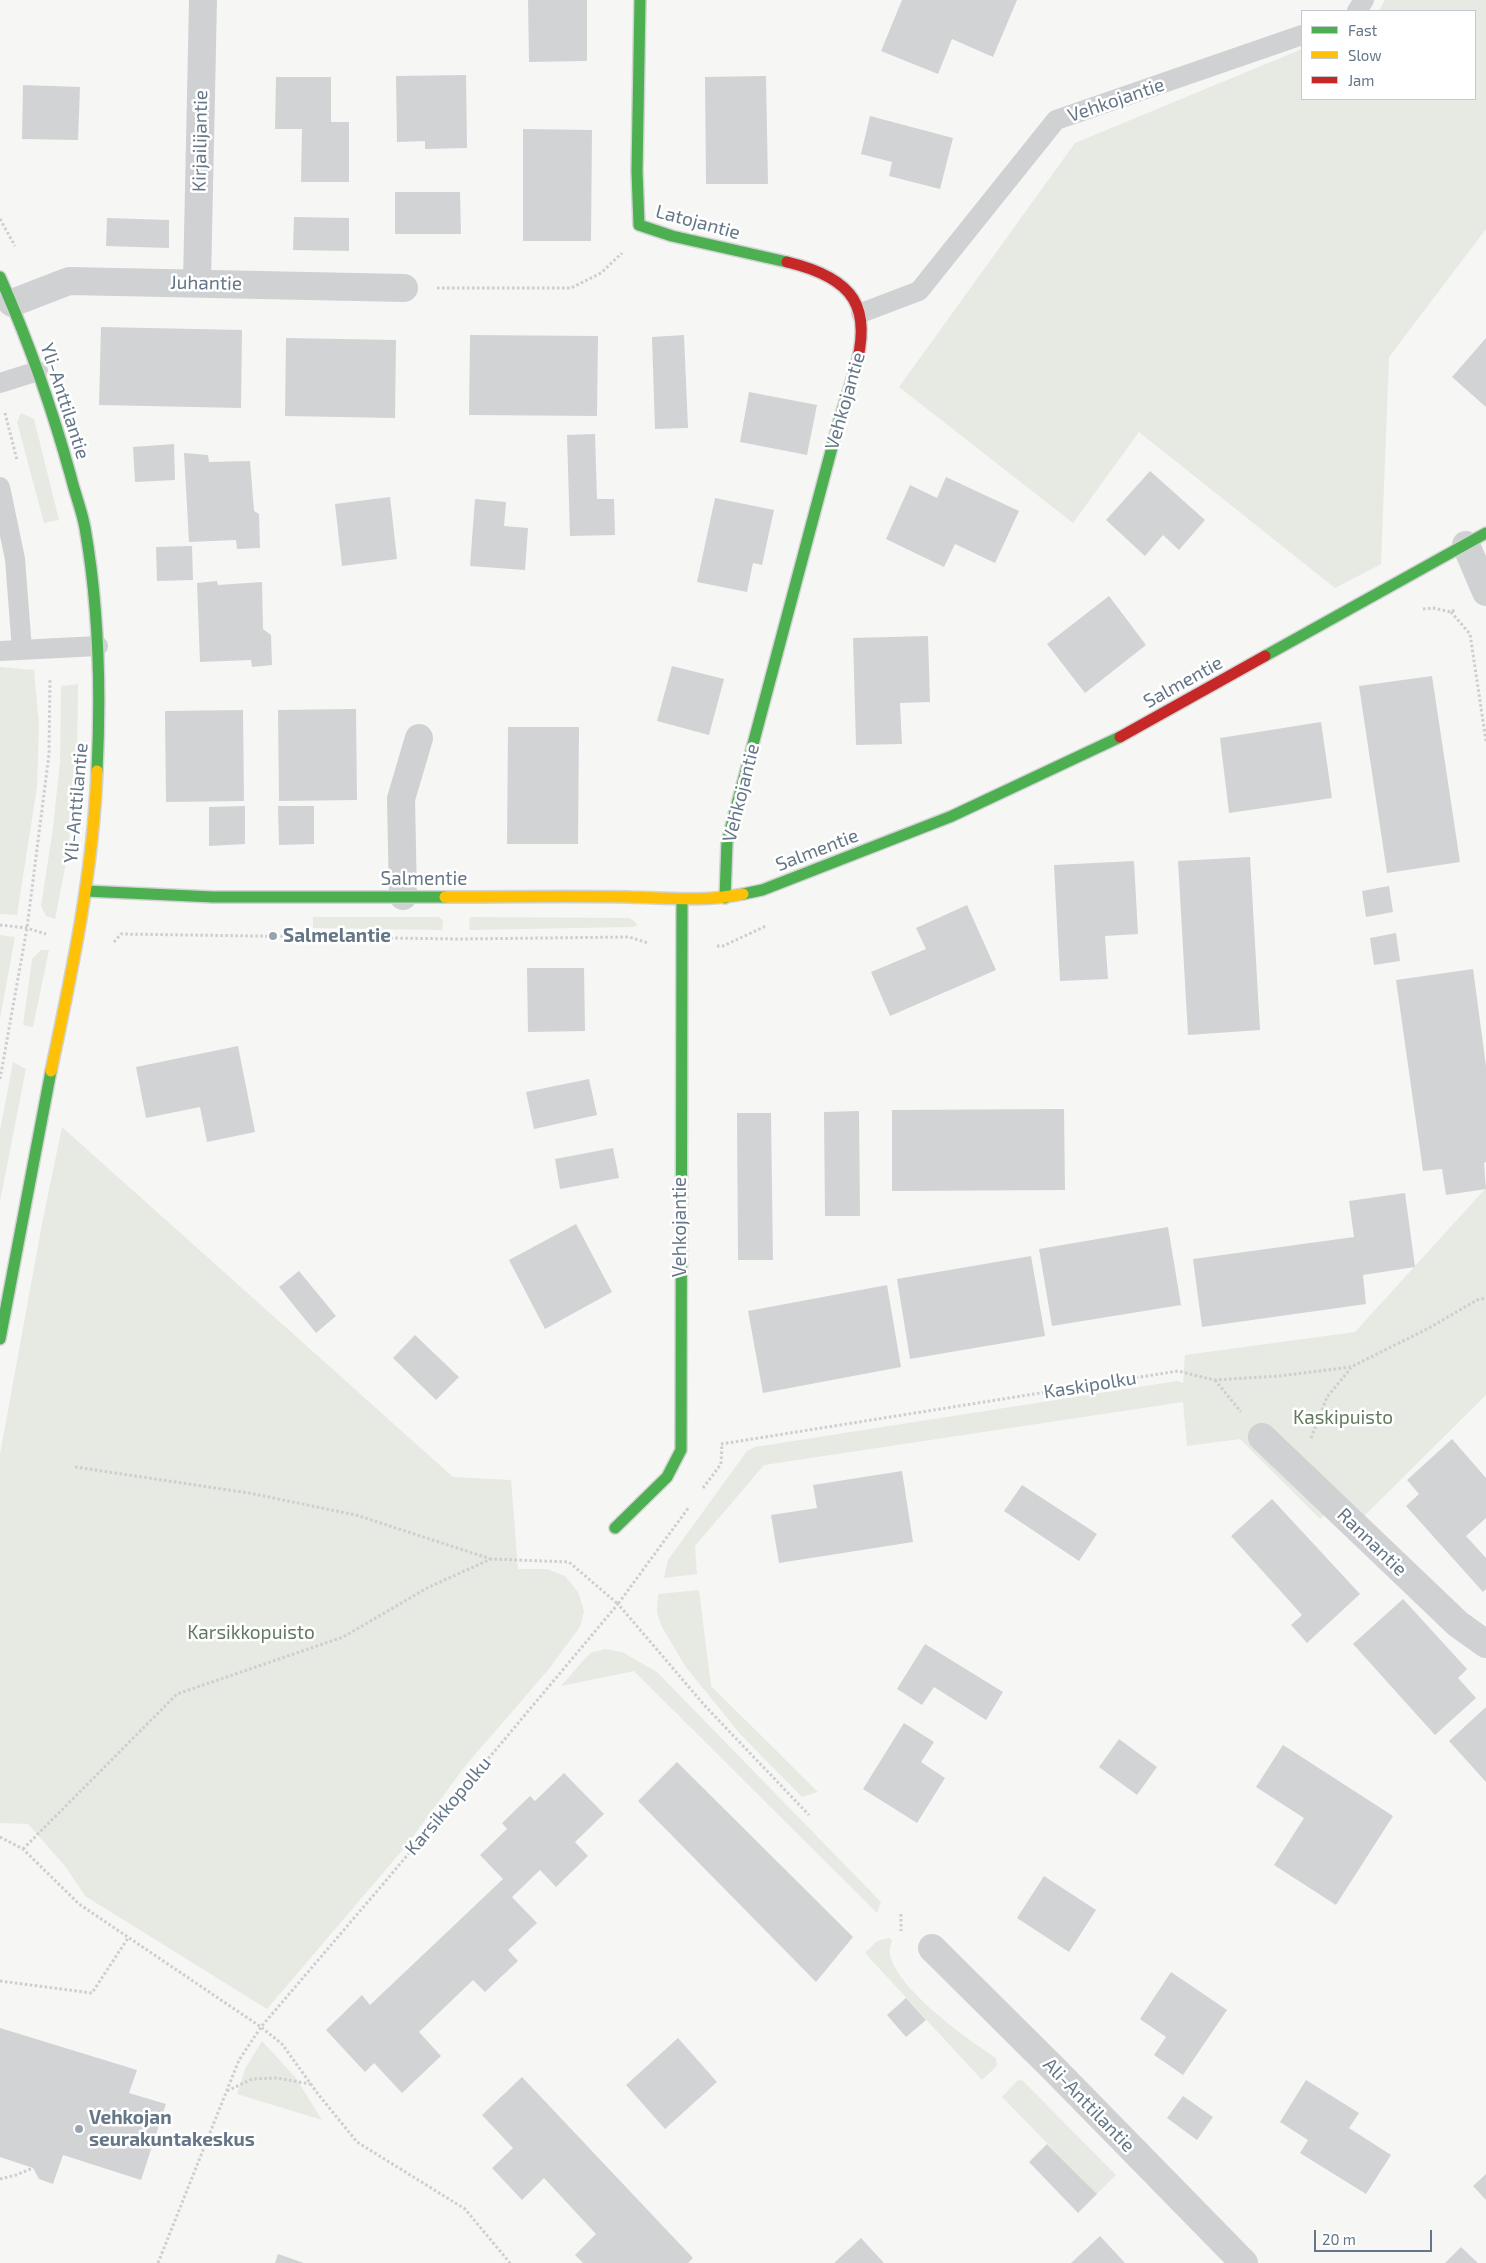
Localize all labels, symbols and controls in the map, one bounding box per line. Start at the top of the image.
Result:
legend [1301,10,1476,100]
text: Fast [1348,21,1377,39]
text: Slow [1348,46,1382,64]
text: Jam [1348,71,1374,89]
street label: Vehkojantie [1065,73,1167,127]
street label: Kirjailijantie [188,90,212,192]
street label: Latojantie [653,200,743,244]
street label: Juhantie [170,271,242,295]
street label: Yli-Anttilantie [35,340,95,462]
street label: Vehkojantie [820,349,870,453]
street label: Salmentie [1140,651,1226,713]
street label: Vehkojantie [718,741,764,845]
street label: Yli-Anttilantie [59,742,93,864]
street label: Salmentie [772,824,862,876]
street label: Salmentie [381,868,467,890]
place label: Salmelantie [283,925,391,947]
marker: Salmelantie [267,930,279,942]
street label: Vehkojantie [669,1177,691,1277]
street label: Kaskipolku [1042,1366,1138,1404]
park label: Kaskipuisto [1293,1407,1393,1429]
street label: Rannantie [1332,1503,1412,1581]
park label: Karsikkopuisto [187,1622,315,1644]
street label: Karsikkopolku [400,1752,496,1860]
street label: Ali-Anttilantie [1038,2053,1140,2157]
place label: Vehkojan seurakuntakeskus [89,2107,255,2151]
marker: Vehkojan seurakuntakeskus [73,2123,85,2135]
scale bar [1316,2220,1434,2252]
text: 20 m [1322,2230,1356,2248]

